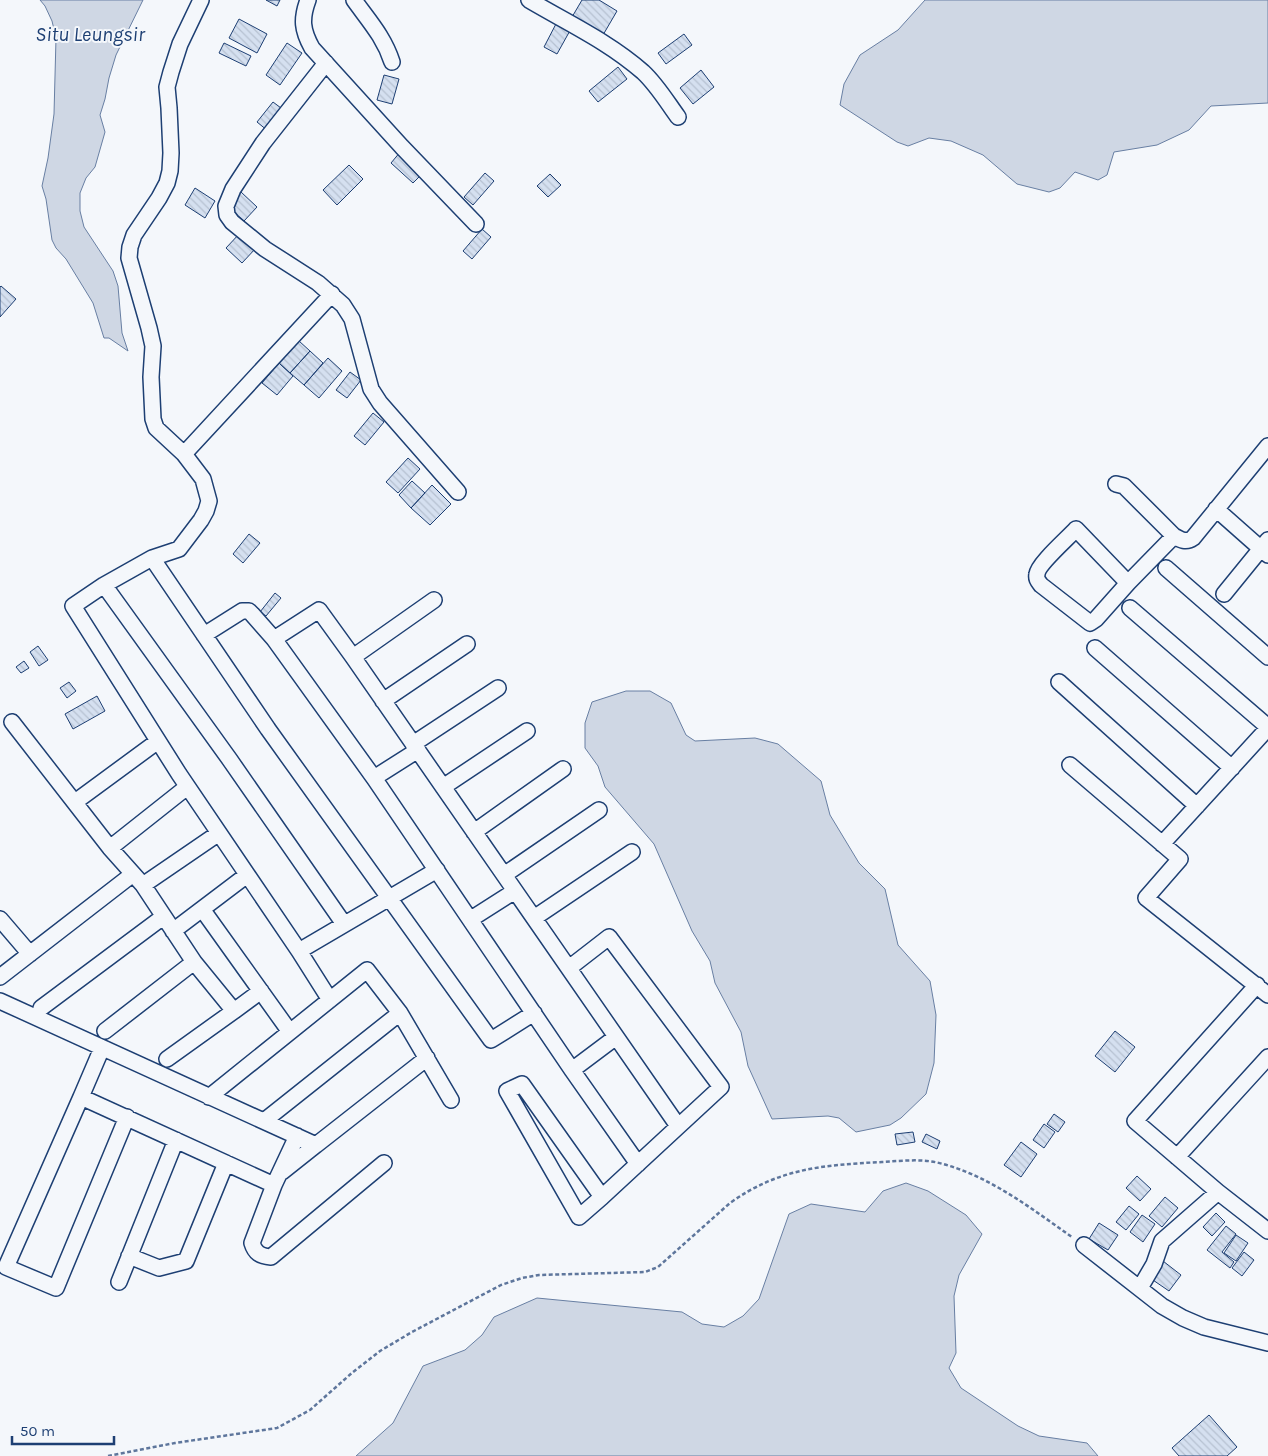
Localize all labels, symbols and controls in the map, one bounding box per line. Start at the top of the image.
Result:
water label: Situ Leungsir [35,23,146,46]
scale bar [12,1414,115,1446]
text: 50 m [20,1422,55,1440]

